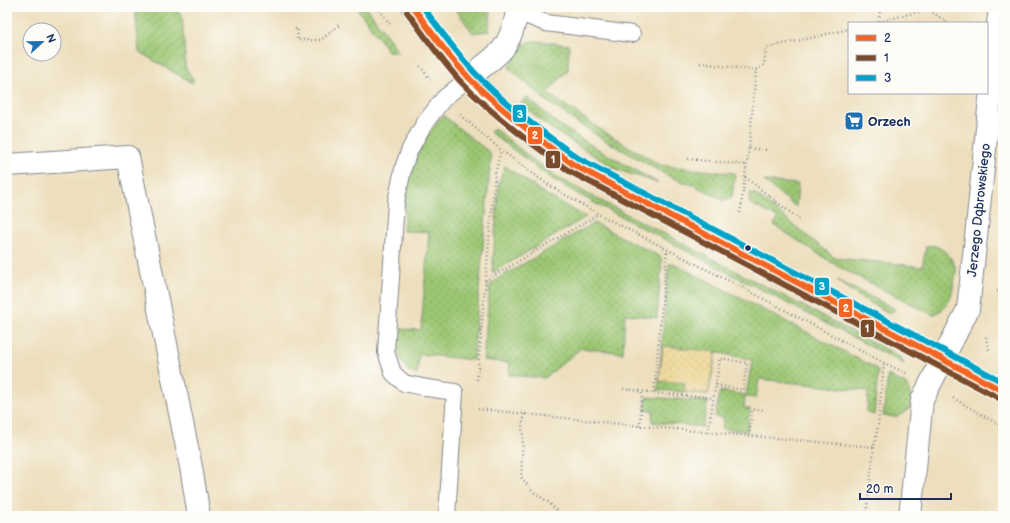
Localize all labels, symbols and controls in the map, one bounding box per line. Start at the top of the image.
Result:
north arrow [22,22,62,62]
legend [848,22,988,94]
text: 2 [884,31,891,46]
text: N [43,32,58,45]
text: 1 [884,51,889,66]
text: 3 [884,71,891,86]
line badge: 3 [512,104,527,123]
text: 3 [517,108,524,121]
supermarket icon: Orzech [843,110,865,132]
place label: Orzech [868,114,910,130]
line badge: 2 [527,126,543,145]
text: 2 [532,129,539,142]
street label: Jerzego Dąbrowskiego [964,143,994,278]
line badge: 1 [545,150,561,169]
text: 1 [551,153,555,166]
unlabelled marker [743,243,753,253]
line badge: 3 [814,277,830,296]
text: 3 [819,280,826,293]
line badge: 2 [838,298,853,318]
text: 2 [843,302,850,315]
line badge: 1 [860,319,875,338]
text: 1 [865,322,869,335]
scale bar [860,475,951,501]
text: 20 m [866,482,893,497]

